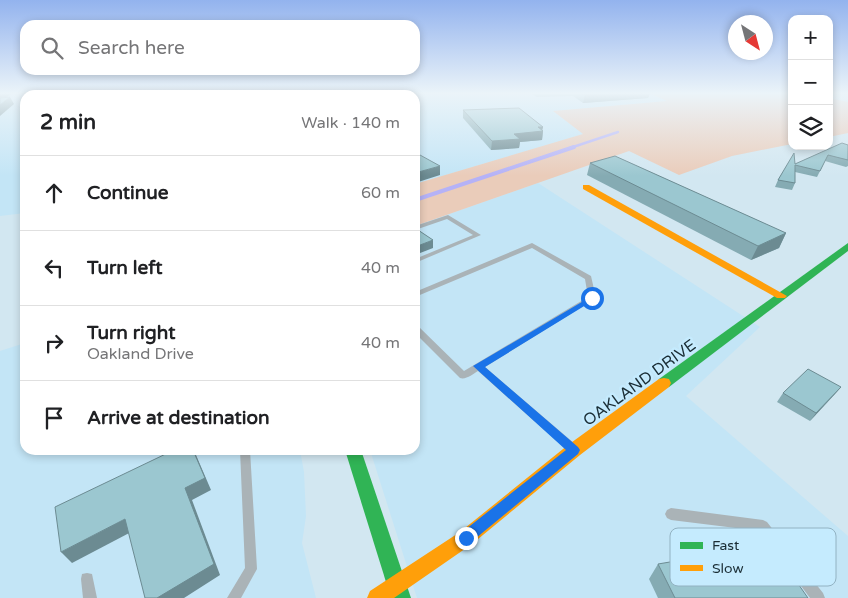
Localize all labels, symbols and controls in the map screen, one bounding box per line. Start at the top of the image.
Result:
north arrow [728,15,773,60]
map controls [788,15,833,150]
button: + [788,15,833,60]
search box [20,20,420,75]
icon: search [38,34,66,62]
text: Search here [78,37,185,59]
button: − [788,60,833,105]
button: layers [788,105,833,150]
text: 2 min [40,110,96,135]
text: Walk · 140 m [301,113,400,133]
icon: ahead [40,179,68,207]
text: Continue [87,182,169,204]
text: 60 m [361,183,400,203]
icon: left [40,254,68,282]
text: Turn left [87,257,163,279]
text: 40 m [361,258,400,278]
route start [581,287,604,310]
text: Turn right [87,322,175,344]
icon: right [40,329,68,357]
text: 40 m [361,333,400,353]
street label: OAKLAND DRIVE [579,335,700,430]
text: Oakland Drive [87,344,194,364]
icon: arrive [40,404,68,432]
text: Arrive at destination [87,407,270,429]
route end [455,527,478,550]
legend [670,528,836,586]
text: Fast [712,537,740,554]
text: Slow [712,560,744,577]

